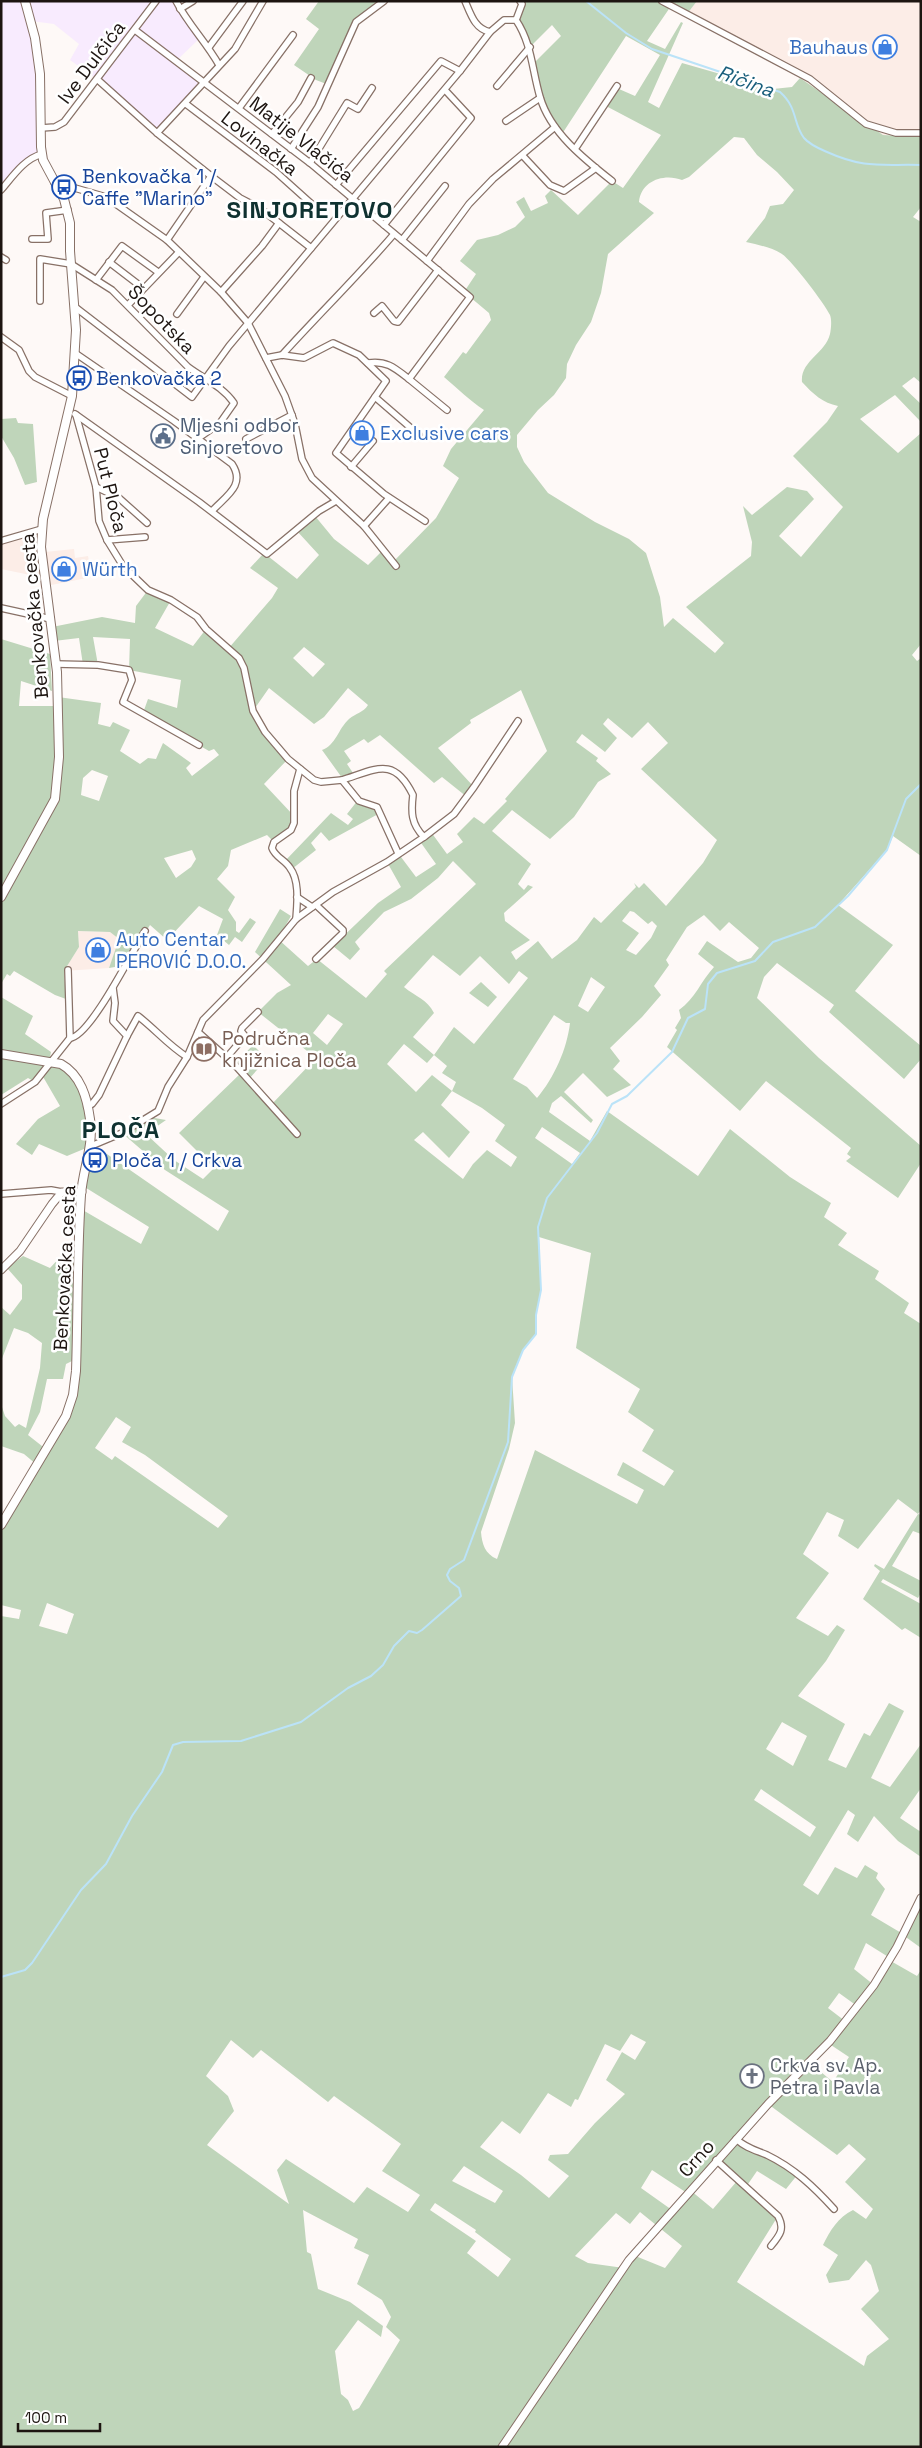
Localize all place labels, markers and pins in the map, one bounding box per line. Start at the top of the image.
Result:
shop icon: Bauhaus [872,34,898,60]
place label: Bauhaus [789,35,868,60]
place label: Benkovačka 1 / Caffe "Marino" [82,164,217,211]
bus stop icon: Benkovačka 1 / Caffe "Marino" [51,174,77,200]
bus stop icon: Benkovačka 2 [66,365,92,391]
place label: Benkovačka 2 [96,366,222,391]
place label: Mjesni odbor Sinjoretovo [180,413,299,460]
shop icon: Exclusive cars [349,420,375,446]
place label: Exclusive cars [380,421,509,446]
public building icon: Mjesni odbor Sinjoretovo [150,423,176,449]
shop icon: Würth [51,556,77,582]
place label: Würth [82,557,138,582]
place label: Auto Centar PEROVIĆ D.O.O. [116,927,246,974]
shop icon: Auto Centar PEROVIĆ D.O.O. [85,937,111,963]
place label: Područna knjižnica Ploča [222,1026,357,1073]
library icon: Područna knjižnica Ploča [191,1036,217,1062]
bus stop icon: Ploča 1 / Crkva [82,1147,108,1173]
place label: Ploča 1 / Crkva [112,1148,242,1173]
place label: Crkva sv. Ap. Petra i Pavla [770,2053,882,2100]
church icon: Crkva sv. Ap. Petra i Pavla [739,2063,765,2089]

